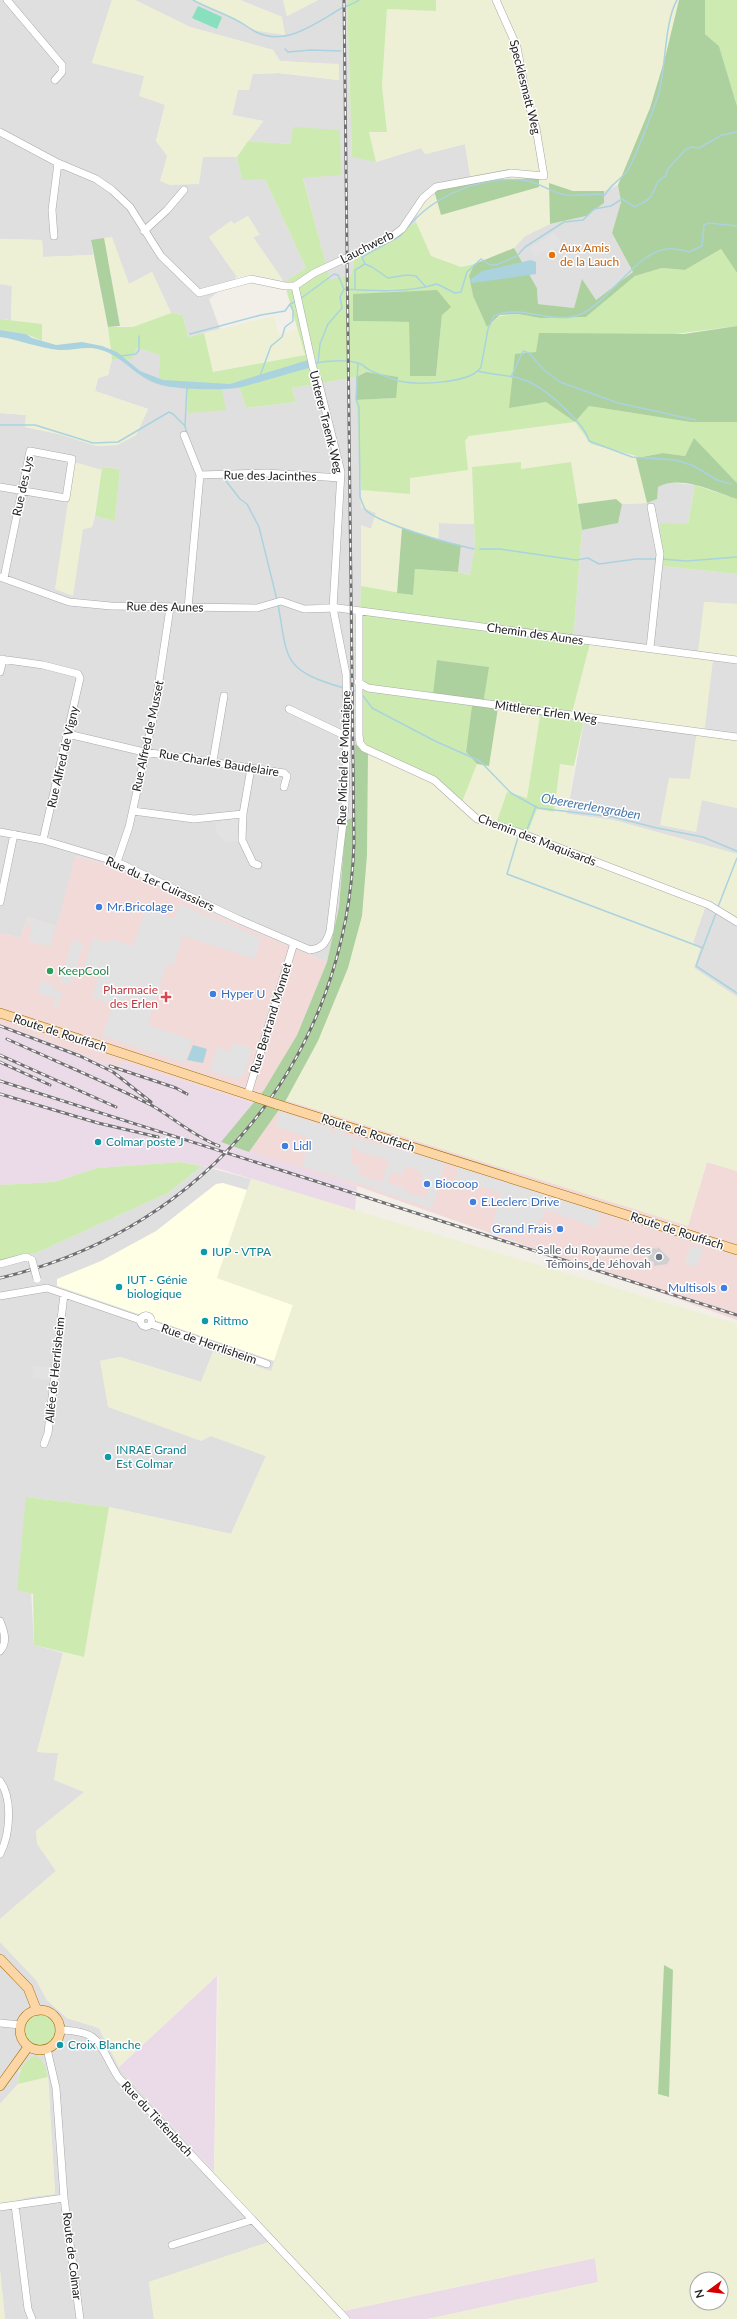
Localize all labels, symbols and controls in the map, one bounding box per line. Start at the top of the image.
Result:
street label: Specklesmatt Weg [506,38,544,136]
street label: Lauchwerb [338,227,396,266]
place label: Aux Amis de la Lauch [560,240,619,269]
marker: Aux Amis de la Lauch [547,250,557,260]
street label: Unterer Traenk Weg [306,369,347,475]
street label: Rue des Lys [9,454,36,517]
street label: Rue des Jacinthes [223,467,317,484]
street label: Rue des Aunes [126,598,204,615]
street label: Chemin des Aunes [486,619,584,648]
street label: Rue Alfred de Musset [128,678,167,793]
street label: Rue Michel de Montaigne [334,690,353,826]
street label: Mittlerer Erlen Weg [494,697,598,726]
street label: Rue Alfred de Vigny [44,704,82,809]
street label: Rue Charles Baudelaire [158,746,280,779]
water label: Oberererlengraben [540,789,642,823]
street label: Chemin des Maquisards [476,810,598,869]
street label: Rue du 1er Cuirassiers [104,853,217,914]
place label: Mr.Bricolage [107,899,173,914]
marker: Mr.Bricolage [94,902,104,912]
street label: Rue Bertrand Monnet [247,960,295,1075]
place label: KeepCool [58,963,109,978]
marker: KeepCool [45,966,55,976]
place label: Pharmacie des Erlen [103,982,158,1011]
place label: Hyper U [221,986,265,1001]
marker: Hyper U [208,989,218,999]
marker: Pharmacie des Erlen [161,992,171,1002]
street label: Route de Rouffach [12,1010,109,1055]
street label: Route de Rouffach [320,1110,417,1155]
place label: Colmar poste J [106,1134,184,1149]
marker: Colmar poste J [93,1137,103,1147]
place label: Lidl [293,1138,312,1153]
marker: Lidl [280,1141,290,1151]
place label: Biocoop [435,1176,479,1191]
marker: Biocoop [422,1179,432,1189]
place label: E.Leclerc Drive [481,1194,559,1209]
marker: E.Leclerc Drive [468,1197,478,1207]
street label: Route de Rouffach [629,1208,726,1253]
place label: Grand Frais [492,1221,552,1236]
marker: Grand Frais [555,1224,565,1234]
place label: Salle du Royaume des Témoins de Jéhovah [537,1242,651,1271]
place label: IUP - VTPA [212,1244,272,1259]
marker: IUP - VTPA [199,1247,209,1257]
marker: Salle du Royaume des Témoins de Jéhovah [654,1252,664,1262]
place label: IUT - Génie biologique [127,1272,187,1301]
place label: Multisols [668,1280,716,1295]
marker: IUT - Génie biologique [114,1282,124,1292]
marker: Multisols [719,1283,729,1293]
place label: Rittmo [213,1313,248,1328]
street label: Allée de Herrlisheim [41,1316,68,1424]
marker: Rittmo [200,1316,210,1326]
street label: Rue de Herrlisheim [159,1320,259,1367]
place label: INRAE Grand Est Colmar [116,1442,187,1471]
marker: INRAE Grand Est Colmar [103,1452,113,1462]
place label: Croix Blanche [68,2037,141,2052]
marker: Croix Blanche [55,2040,65,2050]
street label: Rue du Tiefenbach [119,2078,196,2160]
street label: Route de Colmar [60,2211,85,2301]
north arrow [689,2271,729,2311]
text: N [691,2288,706,2299]

